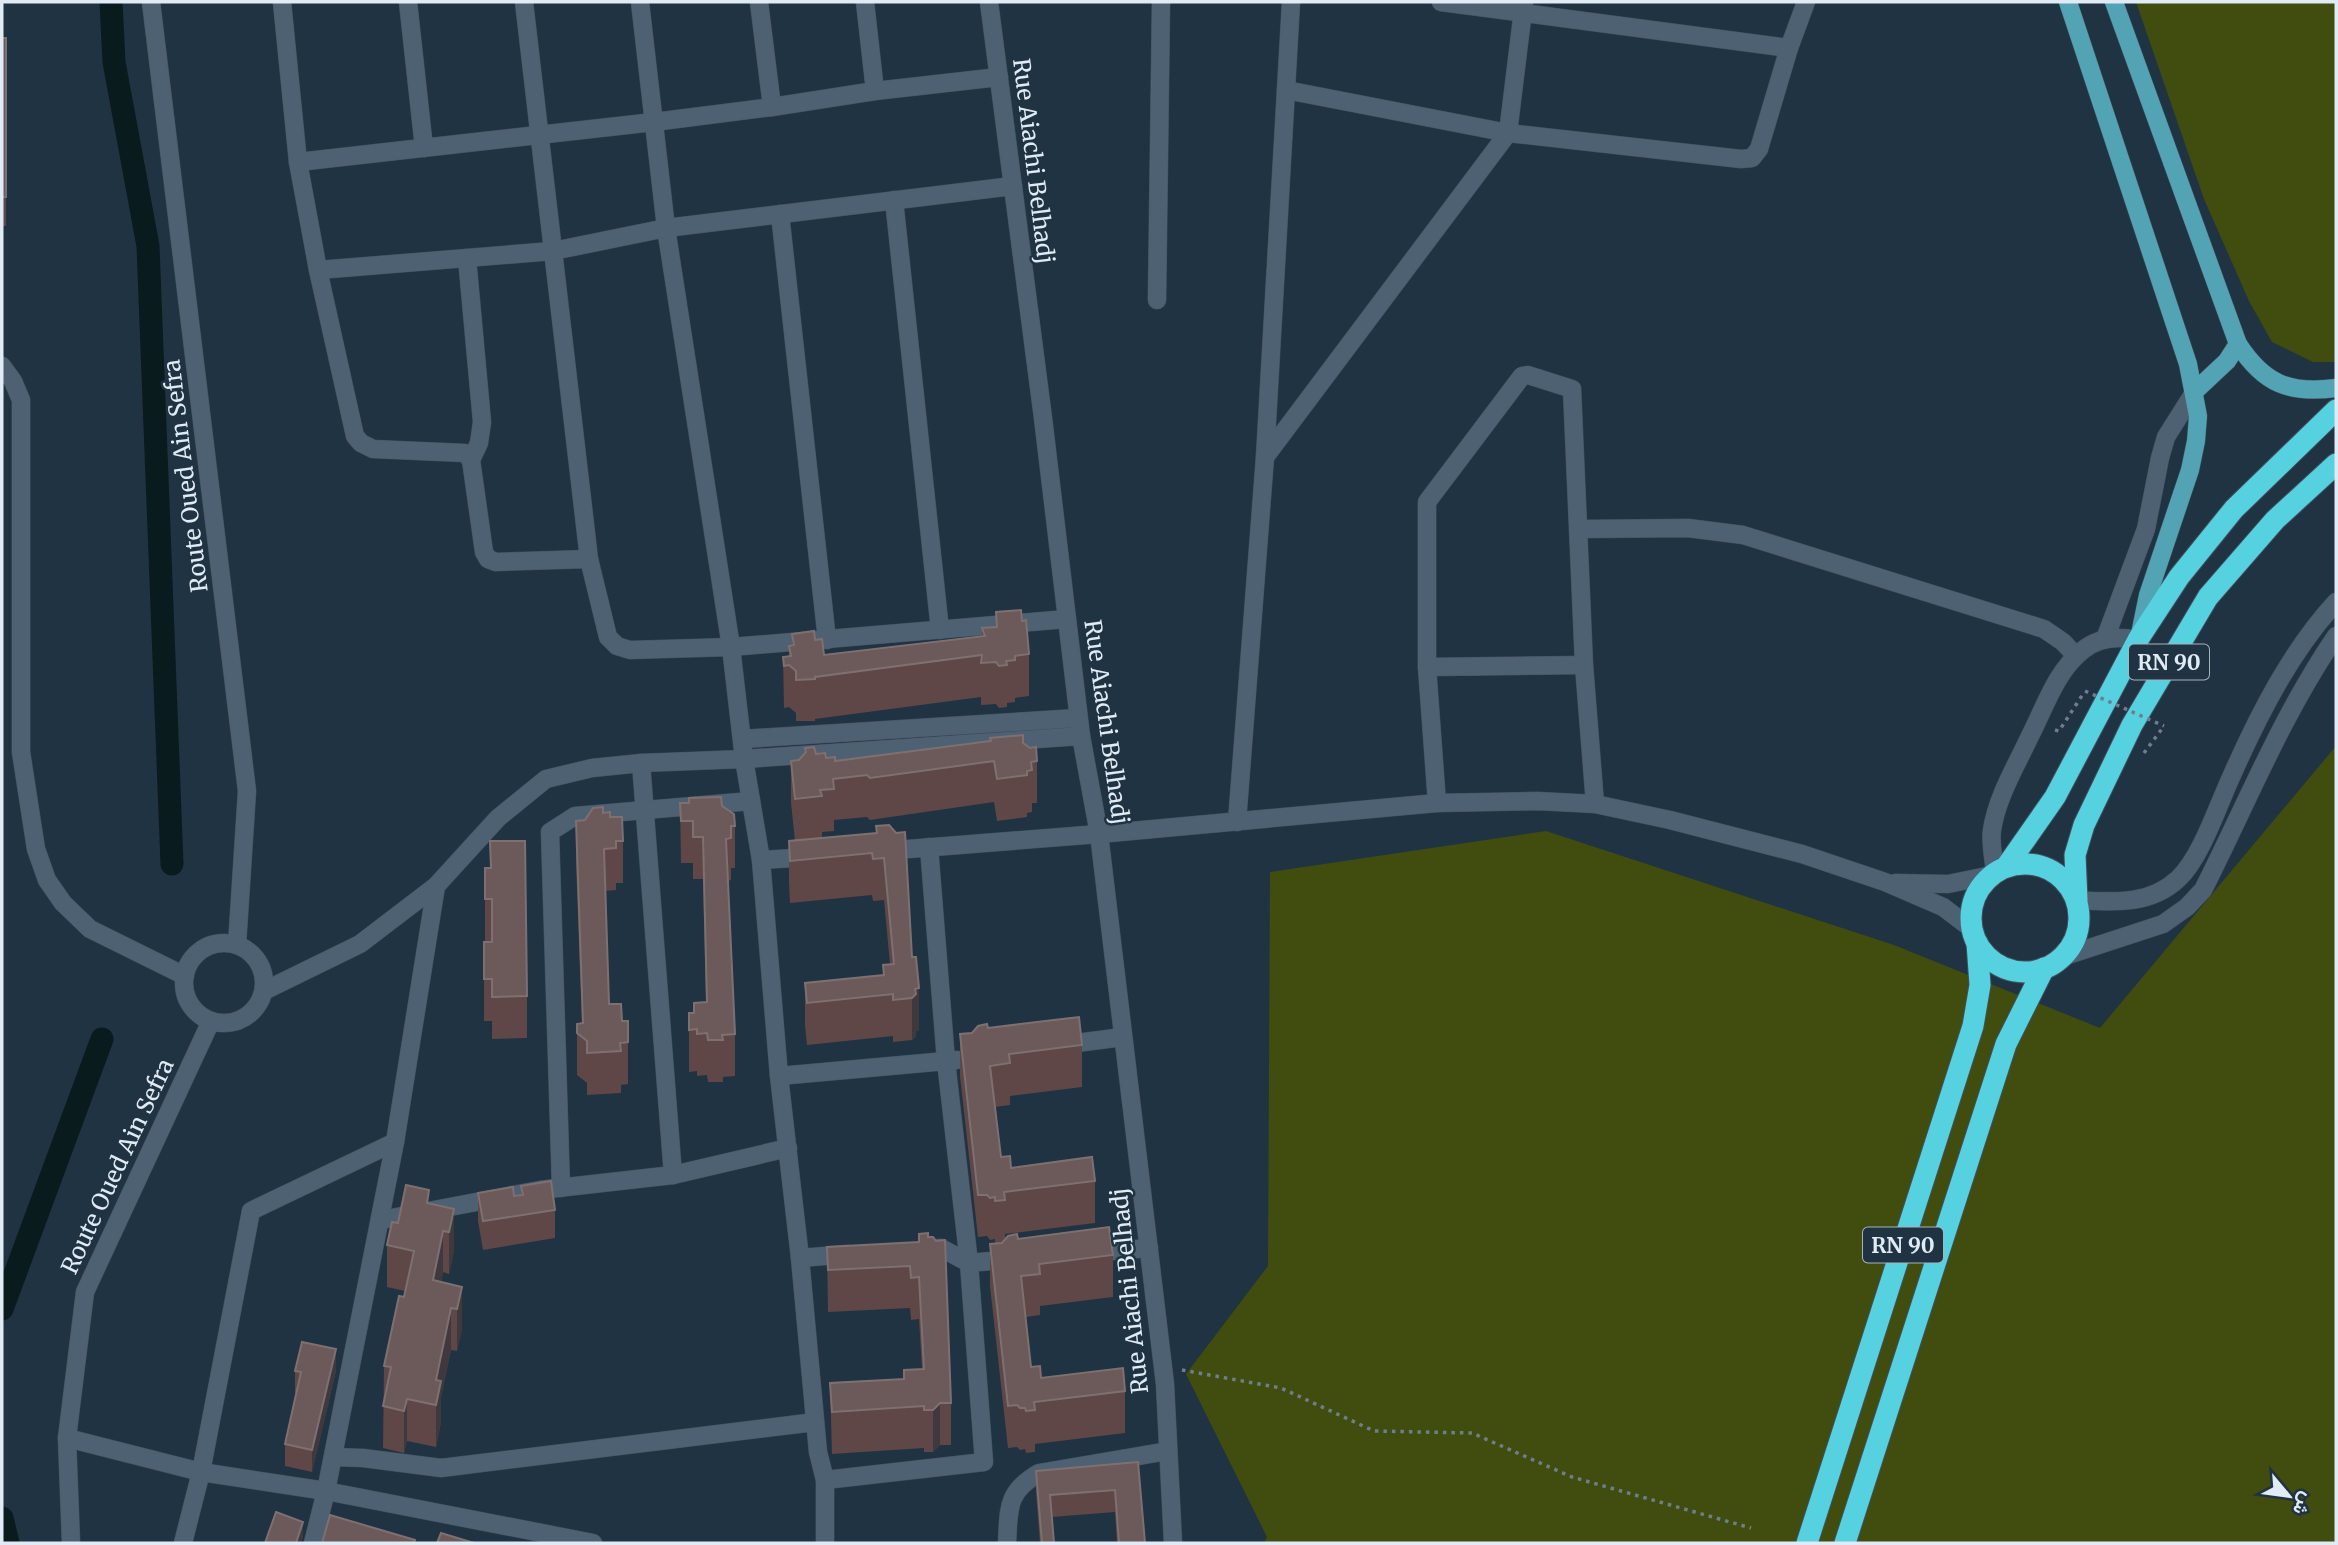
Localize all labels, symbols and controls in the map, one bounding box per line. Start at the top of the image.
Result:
street label: Rue Aiachi Belhadj [1007,57,1061,265]
street label: Route Oued Ain Sefra [156,358,214,594]
street label: Rue Aiachi Belhadj [1078,618,1136,826]
road number: RN 90 [2129,644,2209,680]
street label: Route Oued Ain Sefra [54,1054,180,1278]
street label: Rue Aiachi Belhadj [1104,1187,1154,1395]
road number: RN 90 [1863,1228,1943,1262]
north arrow [2254,1461,2324,1531]
text: ش [2288,1488,2320,1520]

